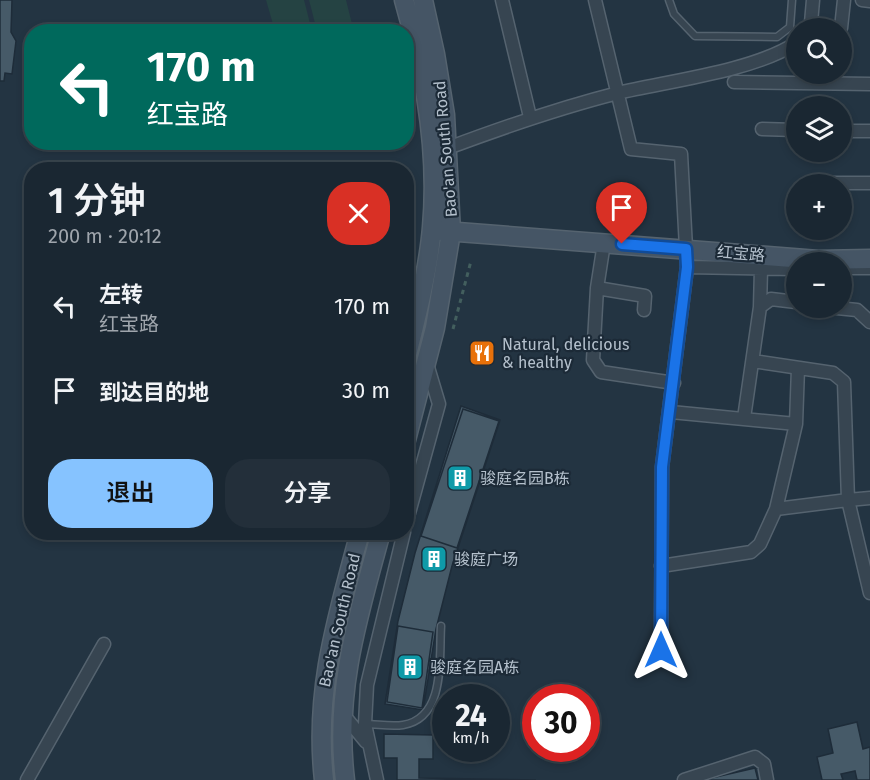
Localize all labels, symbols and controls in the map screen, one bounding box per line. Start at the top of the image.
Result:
map controls [786,18,852,318]
button: search [786,18,852,84]
text: 170 m [147,42,256,92]
icon: left [48,48,126,126]
street label: Bao'an South Road [430,80,461,218]
button: layers [786,96,852,162]
text: 红宝路 [147,99,228,131]
button: + [786,174,852,240]
text: 1 分钟 [48,179,145,223]
button: close [327,182,390,245]
pin [596,182,647,244]
icon: arrive [605,191,638,224]
text: 200 m · 20:12 [48,224,162,248]
street label: 红宝路 [716,242,766,265]
button: − [786,252,852,318]
text: 左转 [99,281,143,308]
icon: left [48,290,81,323]
text: 170 m [334,293,390,320]
text: 红宝路 [99,312,159,336]
place label: Natural, delicious & healthy [502,335,630,372]
restaurant icon: Natural, delicious & healthy [467,338,497,368]
icon: arrive [48,374,81,407]
text: 30 m [342,377,390,404]
text: 到达目的地 [99,379,209,406]
button: 退出 [48,459,213,528]
button: 分享 [225,459,390,528]
building icon: 骏庭名园B栋 [445,463,475,493]
place label: 骏庭名园B栋 [480,469,570,488]
building icon: 骏庭广场 [419,544,449,574]
place label: 骏庭广场 [454,550,518,569]
street label: Bao'an South Road [315,551,364,689]
position arrow [629,618,693,682]
building icon: 骏庭名园A栋 [395,652,425,682]
place label: 骏庭名园A栋 [430,658,519,677]
speed limit sign: 30 [522,684,600,762]
text: 24 [455,698,487,734]
text: km/h [452,729,490,747]

